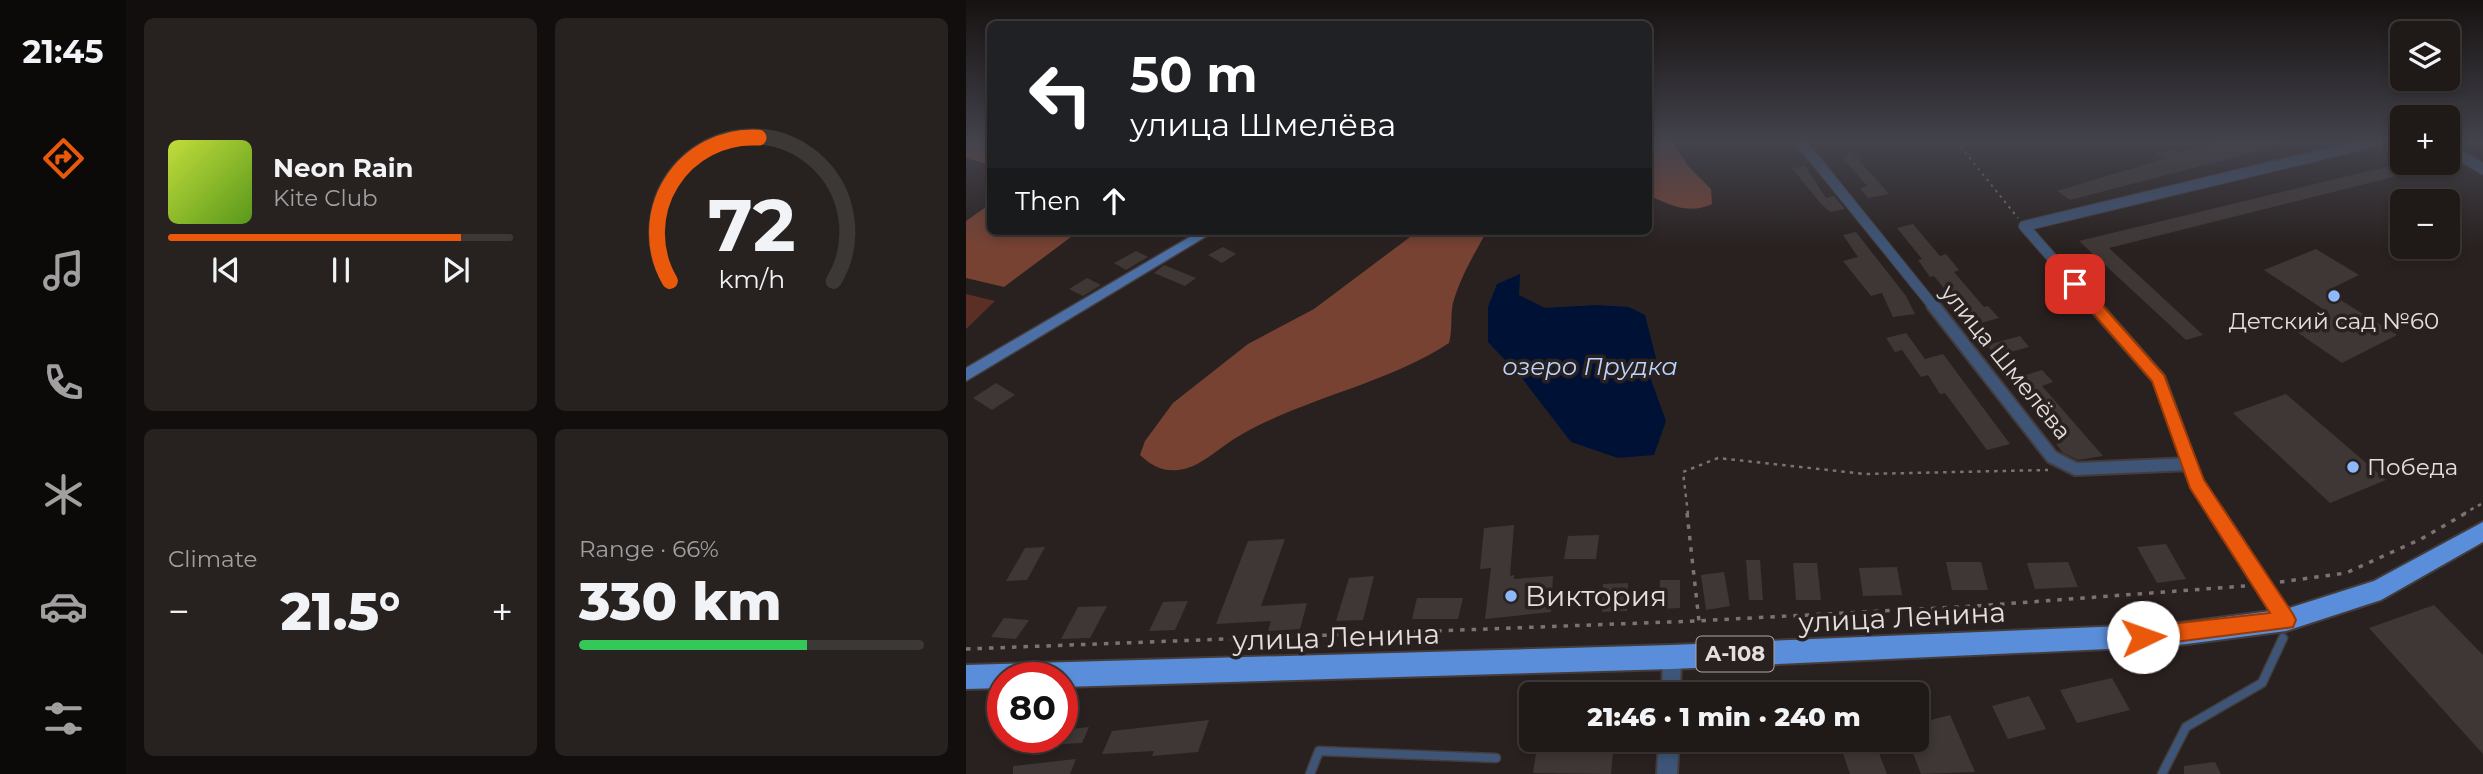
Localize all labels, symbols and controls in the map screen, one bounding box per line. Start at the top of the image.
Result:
map controls [2390,21,2460,259]
button: layers [2390,21,2460,91]
text: 21:45 [23,32,103,71]
text: 50 m [1130,45,1258,104]
icon: left [1015,49,1106,140]
text: улица Шмелёва [1130,105,1396,144]
button: + [2390,105,2460,175]
icon: directions [39,134,88,183]
text: Neon Rain [273,152,414,184]
text: 72 [707,181,796,269]
icon: ahead [1095,182,1133,220]
text: Kite Club [273,184,378,212]
text: Then [1015,185,1081,217]
button: − [2390,189,2460,259]
icon: music [39,246,88,295]
icon: previous [207,251,245,289]
icon: pause [322,251,360,289]
icon: next [437,251,475,289]
pin [2045,254,2105,314]
text: km/h [718,264,785,294]
icon: arrive [2056,265,2094,303]
street label: улица Шмелёва [1934,278,2077,445]
marker: Детский сад №60 [2326,288,2342,304]
place label: Детский сад №60 [2229,307,2439,335]
water label: озеро Прудка [1502,352,1678,381]
icon: phone [39,358,88,407]
place label: Победа [2367,453,2458,481]
marker: Победа [2345,459,2361,475]
icon: climate [39,470,88,519]
text: Range · 66% [579,535,719,563]
text: Climate [168,545,257,573]
text: 330 km [579,570,782,633]
place label: Виктория [1525,579,1667,613]
text: 21.5° [281,580,401,643]
icon: car [39,582,88,631]
text: − [168,588,190,635]
text: + [491,588,513,635]
marker: Виктория [1503,588,1519,604]
street label: улица Ленина [1797,595,2006,639]
position arrow [2106,600,2180,674]
street label: улица Ленина [1231,616,1440,658]
road number: А-108 [1696,636,1774,672]
speed limit sign: 80 [987,662,1078,753]
icon: filters [39,694,88,743]
text: 21:46 · 1 min · 240 m [1587,701,1861,733]

